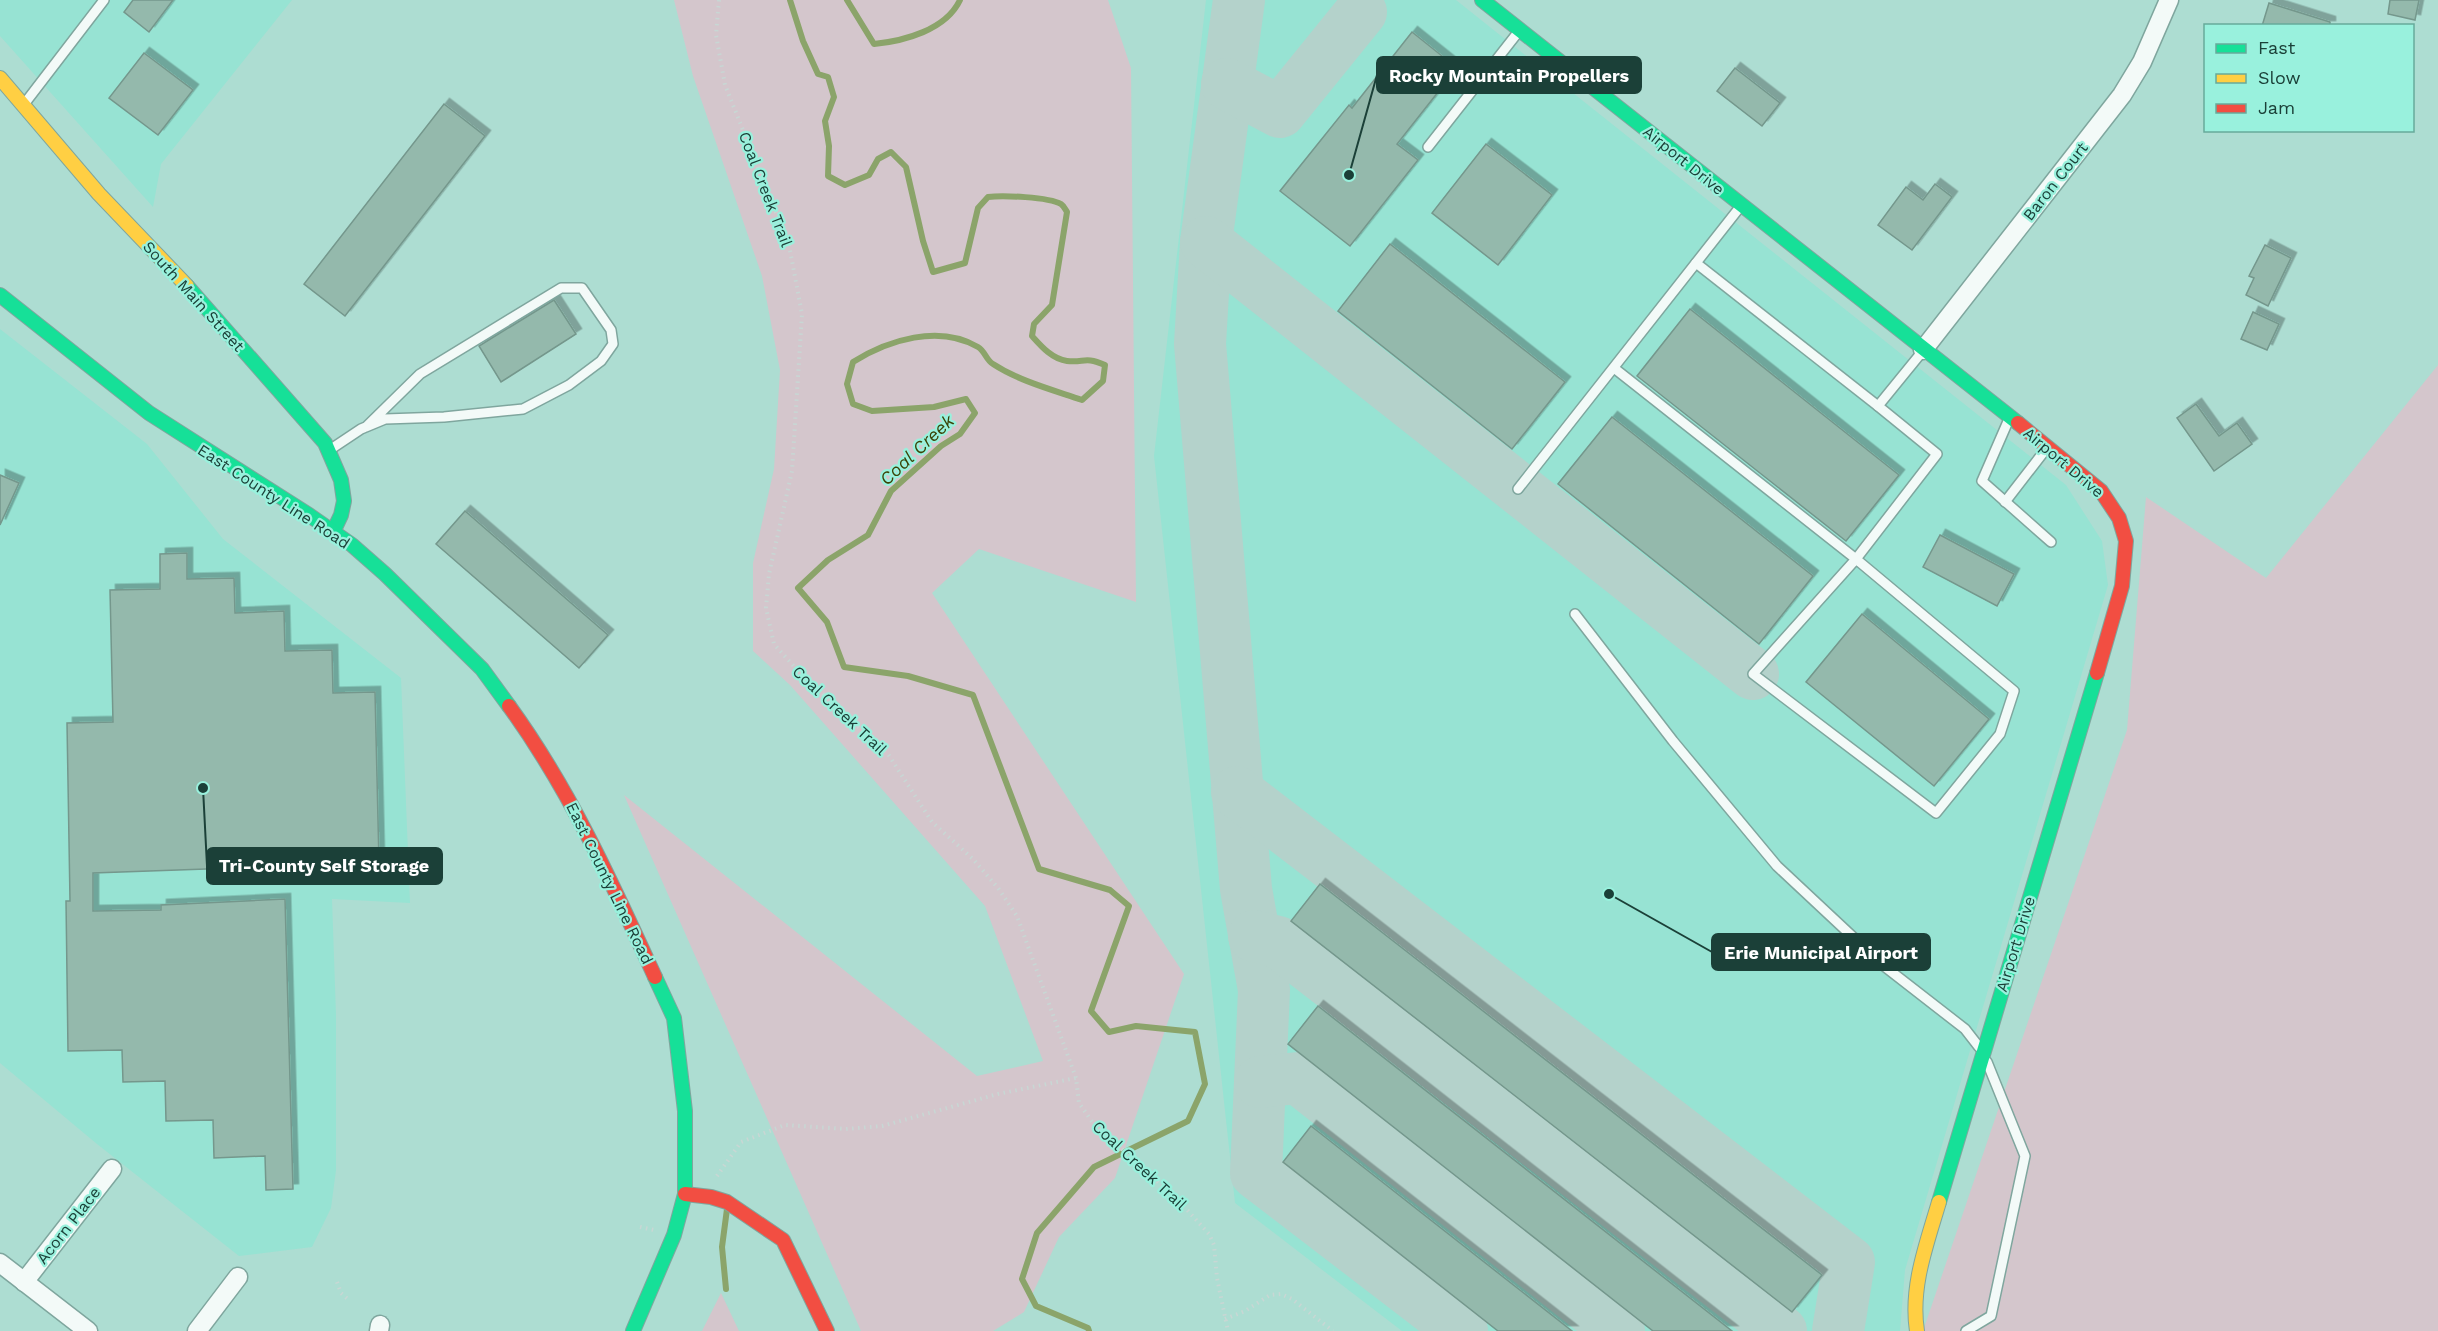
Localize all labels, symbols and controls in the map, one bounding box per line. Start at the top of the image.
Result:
legend [2204,24,2414,132]
text: Fast [2258,37,2296,58]
callout: Rocky Mountain Propellers [1377,57,1641,93]
text: Rocky Mountain Propellers [1389,65,1630,86]
text: Slow [2258,67,2301,88]
text: Jam [2258,97,2295,118]
street label: Airport Drive [1639,122,1728,199]
street label: Coal Creek Trail [735,129,796,250]
street label: Baron Court [2019,138,2092,224]
street label: South Main Street [139,237,248,356]
water label: Coal Creek [875,409,959,489]
street label: Airport Drive [2020,423,2108,501]
street label: East County Line Road [194,440,353,553]
street label: Coal Creek Trail [789,662,891,759]
street label: East County Line Road [562,799,657,967]
callout: Tri-County Self Storage [207,848,442,884]
text: Tri-County Self Storage [219,855,429,876]
street label: Airport Drive [1992,894,2039,994]
callout: Erie Municipal Airport [1712,934,1930,970]
text: Erie Municipal Airport [1724,942,1918,963]
street label: Coal Creek Trail [1089,1117,1191,1214]
street label: Acorn Place [32,1183,104,1268]

